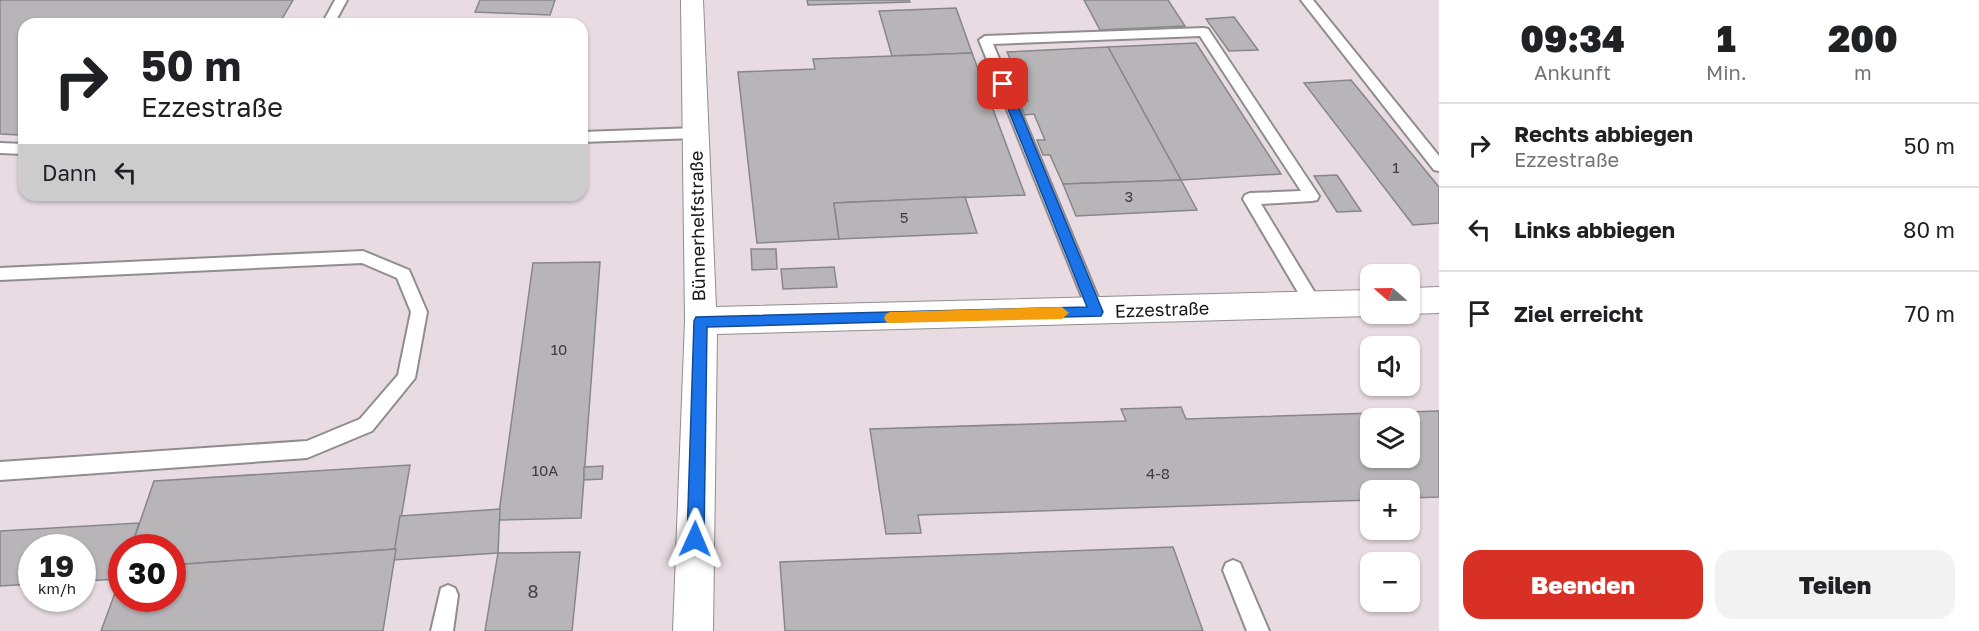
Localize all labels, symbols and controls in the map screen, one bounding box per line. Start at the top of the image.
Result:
text: 09:34 [1520,17,1625,60]
text: 1 [1717,17,1736,60]
text: 200 [1828,17,1898,60]
text: 50 m [141,40,241,90]
icon: right [42,42,120,120]
pin [977,58,1028,109]
text: Ankunft [1534,60,1611,84]
text: Min. [1706,60,1747,84]
text: m [1854,60,1872,84]
icon: arrive [986,67,1019,100]
text: Ezzestraße [141,91,283,123]
text: Rechts abbiegen [1514,120,1693,147]
icon: right [1463,129,1496,162]
text: 50 m [1904,132,1955,159]
text: Ezzestraße [1514,147,1619,171]
street label: Bünnerhelfstraße [685,151,709,302]
icon: left [109,156,142,189]
house number: 1 [1392,158,1400,176]
text: Dann [42,159,97,186]
house number: 3 [1125,187,1133,205]
house number: 5 [900,208,908,226]
icon: left [1463,213,1496,246]
text: Links abbiegen [1514,216,1675,243]
text: 80 m [1903,216,1955,243]
north arrow [1360,264,1420,324]
map controls [1360,264,1420,612]
street label: Ezzestraße [1114,296,1210,322]
icon: arrive [1463,297,1496,330]
text: Ziel erreicht [1514,300,1643,327]
text: 70 m [1905,300,1955,327]
button: sound [1360,336,1420,396]
house number: 10 [551,340,567,358]
button: layers [1360,408,1420,468]
house number: 10A [532,461,558,479]
house number: 4-8 [1146,464,1170,482]
button: + [1360,480,1420,540]
position arrow [663,507,727,571]
speed limit sign: 30 [108,534,186,612]
text: 19 [40,548,74,584]
button: Beenden [1463,550,1703,619]
button: Teilen [1715,550,1955,619]
button: − [1360,552,1420,612]
text: km/h [38,579,76,597]
house number: 8 [528,580,538,602]

